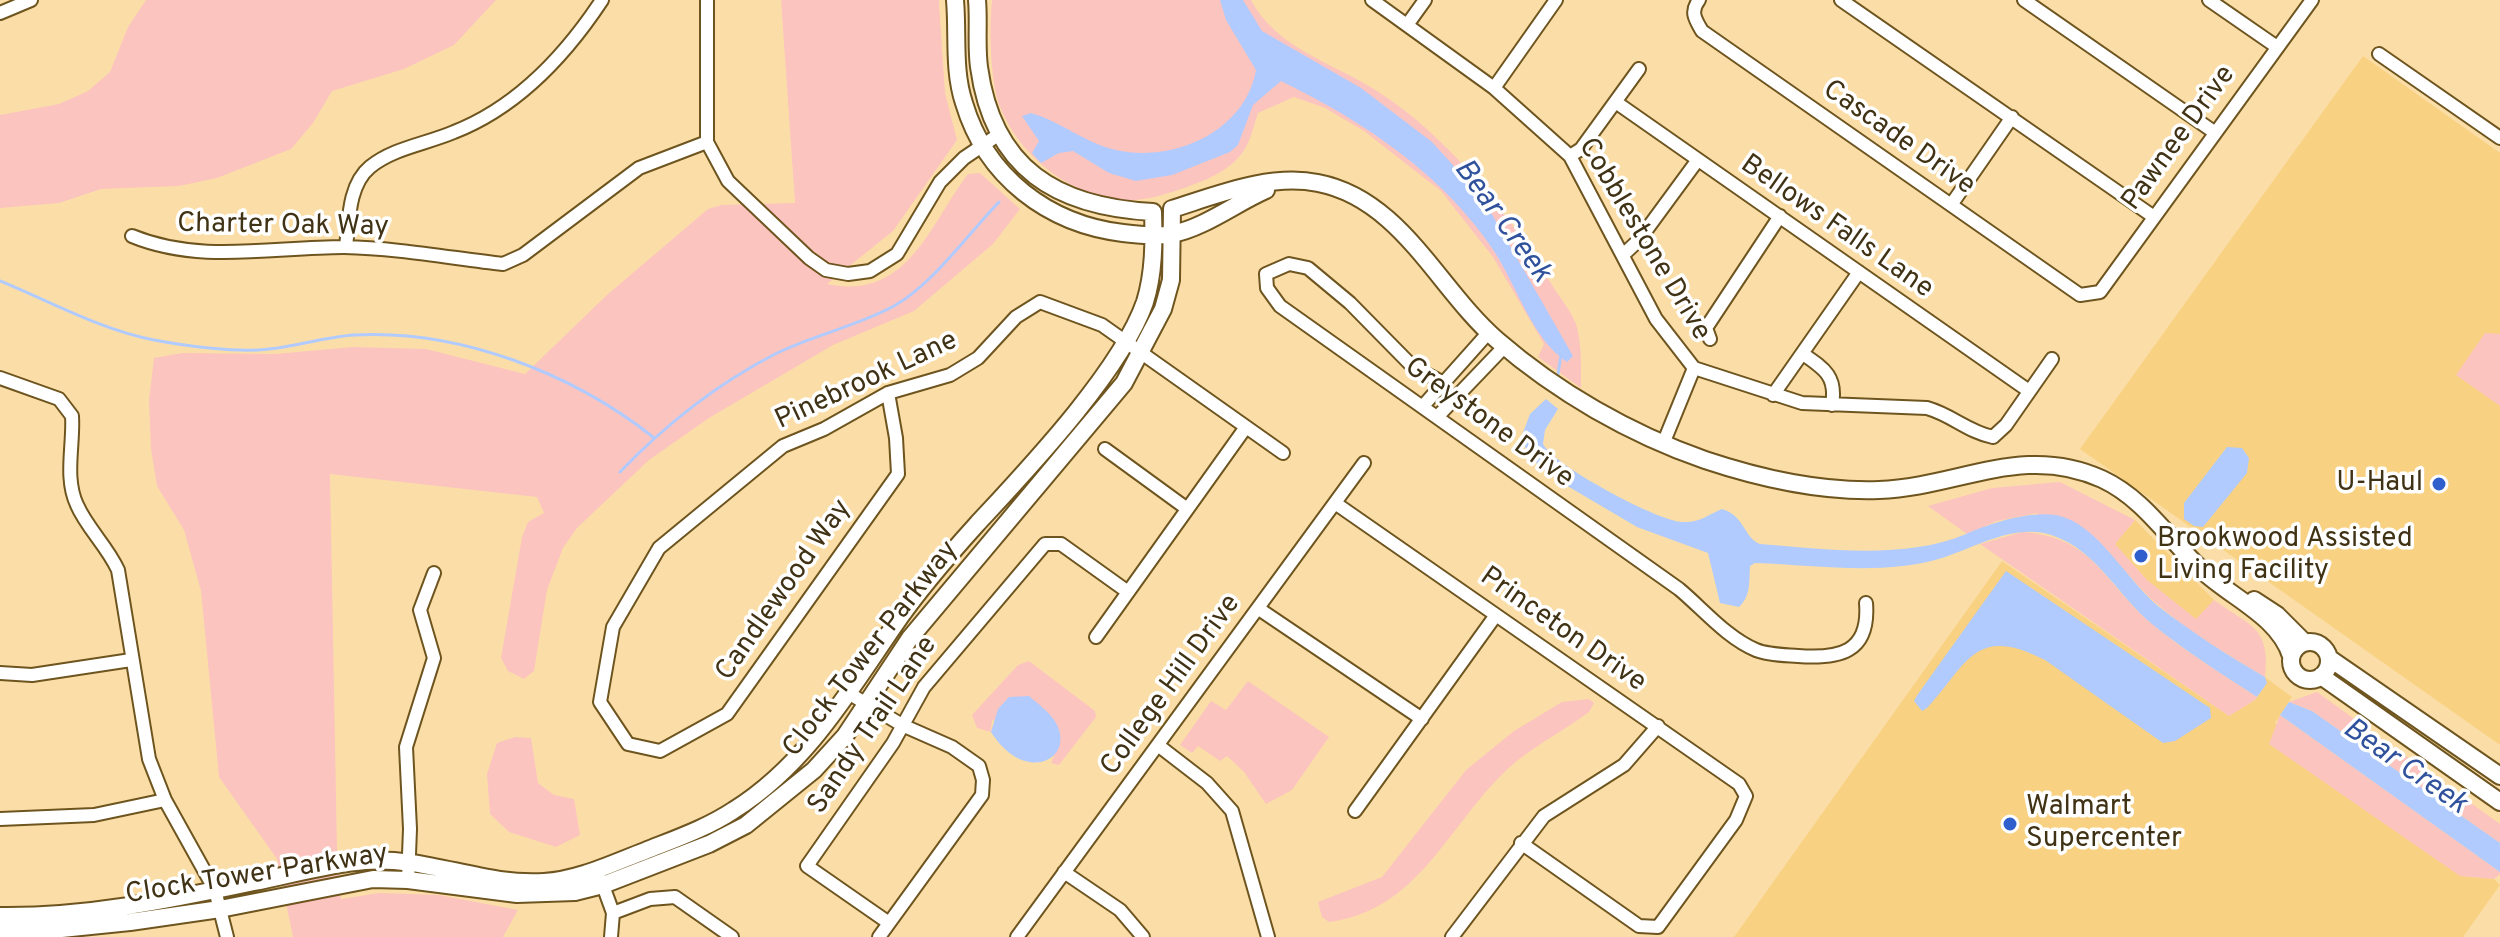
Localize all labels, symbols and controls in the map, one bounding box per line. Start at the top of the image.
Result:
street label: Pawnee Drive [2116,60,2244,218]
street label: Cascade Drive [1815,74,1981,204]
street label: Cobblestone Drive [1569,133,1717,347]
street label: Bellows Falls Lane [1733,149,1939,307]
water label: Bear Creek [1444,153,1558,291]
street label: Charter Oak Way [177,208,389,246]
street label: Pinebrook Lane [771,325,963,439]
street label: Greystone Drive [1397,351,1579,497]
place label: U-Haul [2336,467,2423,501]
marker: U-Haul [2430,475,2448,493]
street label: Candlewood Way [710,494,860,688]
place label: Brookwood Assisted Living Facility [2157,523,2413,589]
street label: Clock Tower Parkway [777,535,967,765]
marker: Brookwood Assisted Living Facility [2132,547,2150,565]
street label: Princeton Drive [1472,561,1652,701]
street label: College Hill Drive [1095,589,1249,783]
street label: Sandy Trail Lane [802,631,946,821]
water label: Bear Creek [2335,712,2473,824]
place label: Walmart Supercenter [2026,791,2182,857]
marker: Walmart Supercenter [2001,815,2019,833]
street label: Clock Tower Parkway [123,839,391,913]

